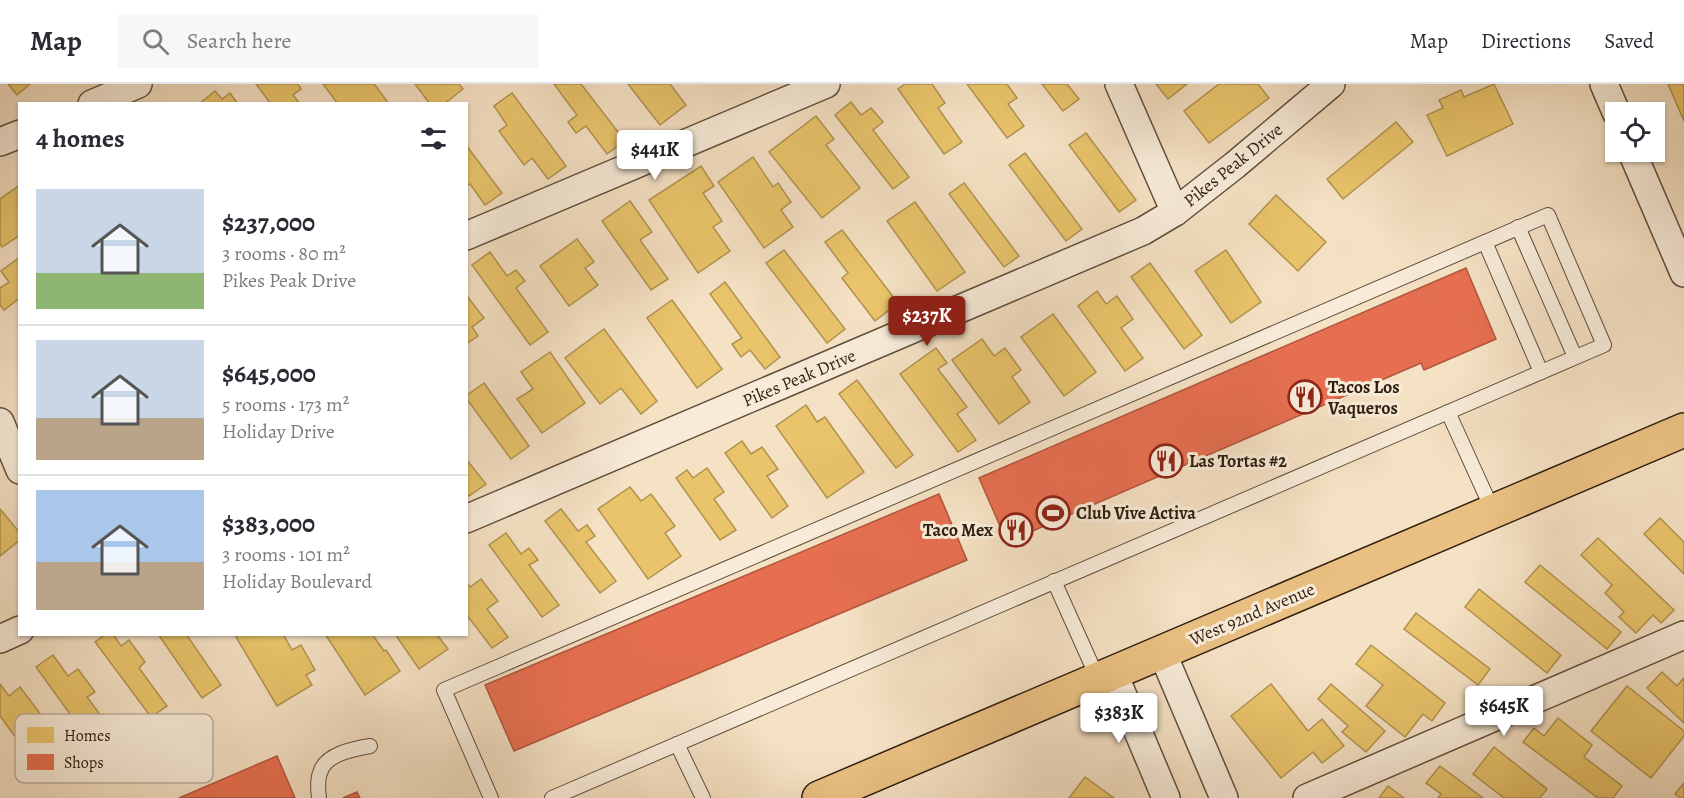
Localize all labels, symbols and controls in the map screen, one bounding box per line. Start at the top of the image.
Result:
search box [118,14,538,68]
text: Map [30,22,82,60]
icon: search [139,25,172,58]
text: Search here [187,26,291,56]
text: Map [1410,27,1448,55]
text: Directions [1481,27,1571,55]
text: Saved [1604,27,1654,55]
map controls [1605,102,1665,162]
button: locate [1605,102,1665,162]
street label: Pikes Peak Drive [1179,118,1287,212]
text: 4 homes [36,121,125,156]
icon: filters [417,122,450,155]
pin: $441K [613,130,697,181]
text: $441K [631,136,679,163]
text: $237,000 [222,205,315,240]
icon: home [84,213,156,285]
text: 3 rooms · 80 m² [222,240,346,267]
text: Pikes Peak Drive [222,267,356,294]
pin: $237K [885,296,969,347]
text: $237K [902,302,952,329]
street label: Pikes Peak Drive [739,343,859,413]
text: $645,000 [222,356,316,391]
icon: home [84,364,156,436]
place label: Tacos Los Vaqueros [1327,375,1400,420]
restaurant icon: Tacos Los Vaqueros [1287,379,1323,415]
text: 5 rooms · 173 m² [222,391,349,418]
text: Holiday Drive [222,418,335,445]
restaurant icon: Las Tortas #2 [1148,443,1184,479]
place label: Las Tortas #2 [1189,449,1287,473]
sports icon: Club Vive Activa [1035,495,1071,531]
place label: Club Vive Activa [1076,501,1196,525]
text: $383,000 [222,506,315,541]
restaurant icon: Taco Mex [998,512,1034,548]
icon: home [84,514,156,586]
place label: Taco Mex [923,518,993,542]
text: 3 rooms · 101 m² [222,541,350,568]
text: Holiday Boulevard [222,568,372,595]
street label: West 92nd Avenue [1185,577,1318,652]
pin: $645K [1462,686,1546,737]
text: $645K [1479,692,1529,719]
pin: $383K [1077,693,1161,744]
text: $383K [1094,699,1144,726]
legend [15,714,213,783]
text: Homes [64,725,111,747]
text: Shops [64,752,104,774]

